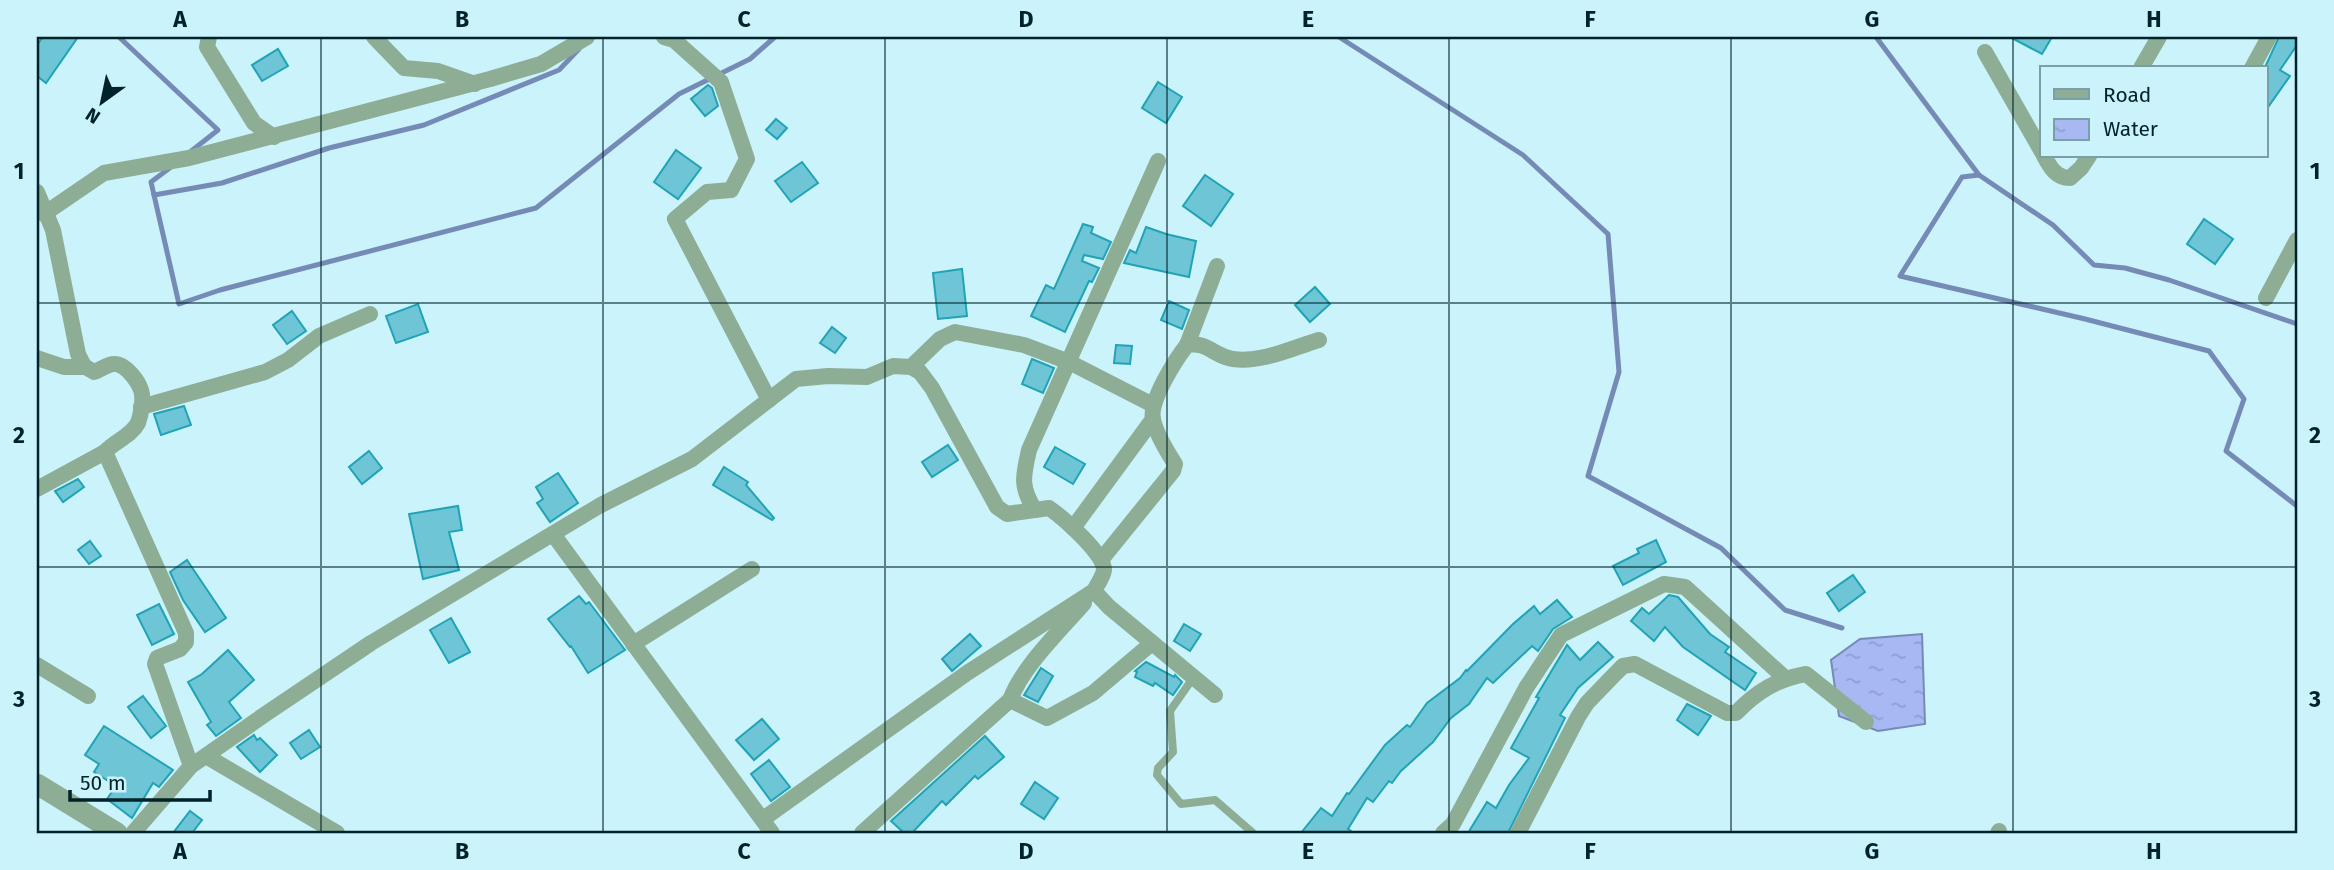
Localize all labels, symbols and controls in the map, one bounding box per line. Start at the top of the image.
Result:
text: A [172,5,187,33]
text: B [455,5,469,33]
text: C [737,5,751,33]
text: D [1019,5,1034,33]
text: E [1302,5,1314,33]
text: F [1584,5,1596,33]
text: G [1865,5,1879,33]
text: H [2146,5,2162,33]
north arrow [66,66,136,136]
legend [2040,66,2268,158]
text: Road [2103,82,2151,108]
text: N [81,103,105,129]
text: Water [2103,116,2158,142]
text: 1 [14,157,24,185]
text: 1 [2310,157,2320,185]
text: 2 [13,421,25,449]
text: 2 [2309,421,2321,449]
text: 3 [12,685,25,713]
text: 3 [2308,685,2321,713]
scale bar [70,758,210,802]
text: 50 m [80,770,126,796]
text: A [172,837,187,865]
text: B [455,837,469,865]
text: C [737,837,751,865]
text: D [1019,837,1034,865]
text: E [1302,837,1314,865]
text: F [1584,837,1596,865]
text: G [1865,837,1879,865]
text: H [2146,837,2162,865]

